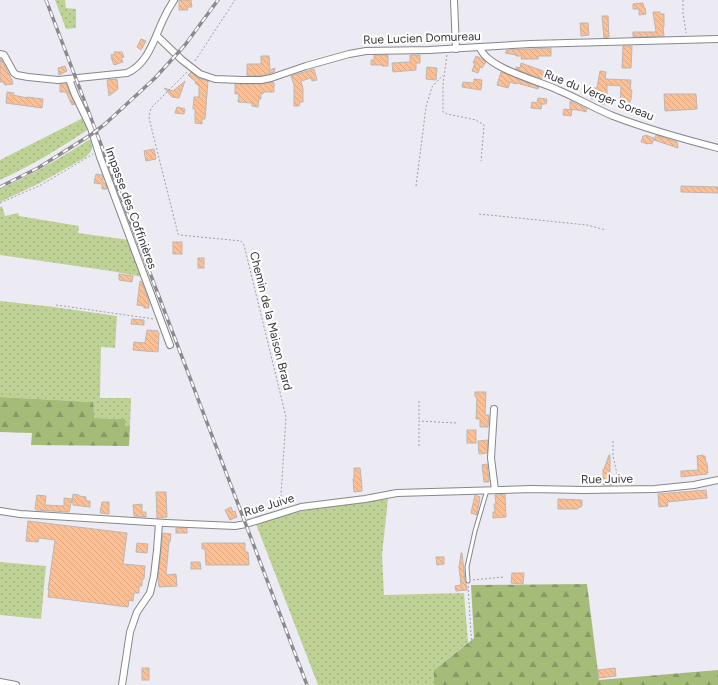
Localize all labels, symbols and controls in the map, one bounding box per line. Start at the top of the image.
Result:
street label: Rue Lucien Domureau [363,29,481,47]
street label: Rue du Verger Soreau [542,67,656,123]
street label: Impasse des Coffinières [102,145,160,271]
street label: Chemin de la Maison Brard [247,250,295,392]
street label: Rue Juive [581,472,634,486]
street label: Rue Juive [242,491,296,519]

